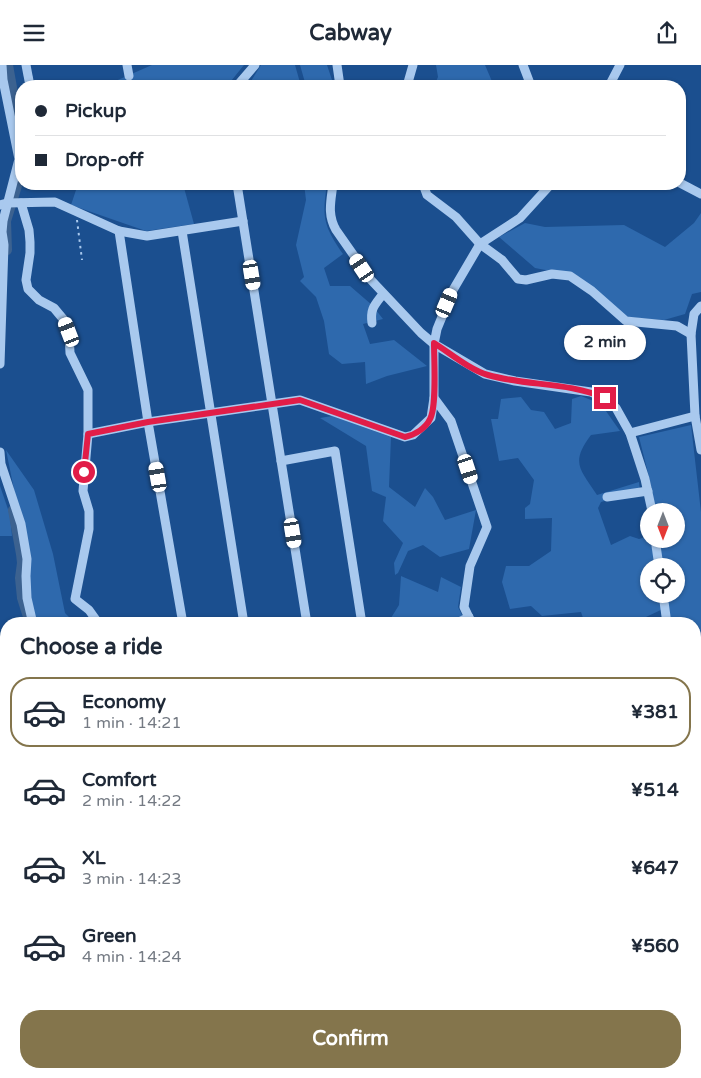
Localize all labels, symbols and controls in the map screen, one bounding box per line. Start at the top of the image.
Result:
icon: menu [20,19,48,47]
icon: share [653,19,681,47]
text: Cabway [309,20,392,46]
text: Pickup [65,100,126,122]
text: Drop-off [65,149,144,171]
car [347,251,376,285]
car [242,259,261,291]
car [434,286,459,320]
car [56,315,81,349]
callout: 2 min [564,325,646,361]
text: 2 min [584,332,626,352]
route end [594,387,616,409]
car [456,452,479,486]
route start [73,461,95,483]
car [148,461,167,493]
north arrow [640,503,685,547]
map controls [640,503,685,603]
car [283,517,302,549]
button: locate [640,558,685,603]
text: Choose a ride [20,634,163,660]
icon: car [22,690,67,735]
text: Economy [82,691,166,713]
text: ¥381 [631,701,679,723]
text: 1 min · 14:21 [82,713,181,733]
icon: car [22,768,67,813]
text: Comfort [82,769,156,791]
text: ¥514 [631,779,679,801]
text: 2 min · 14:22 [82,791,181,811]
icon: car [22,846,67,891]
text: XL [82,847,106,869]
text: ¥647 [631,857,679,879]
text: 3 min · 14:23 [82,869,181,889]
icon: car [22,924,67,969]
text: Green [82,925,136,947]
text: ¥560 [631,935,679,957]
text: 4 min · 14:24 [82,947,181,967]
button: Confirm [20,1010,681,1068]

